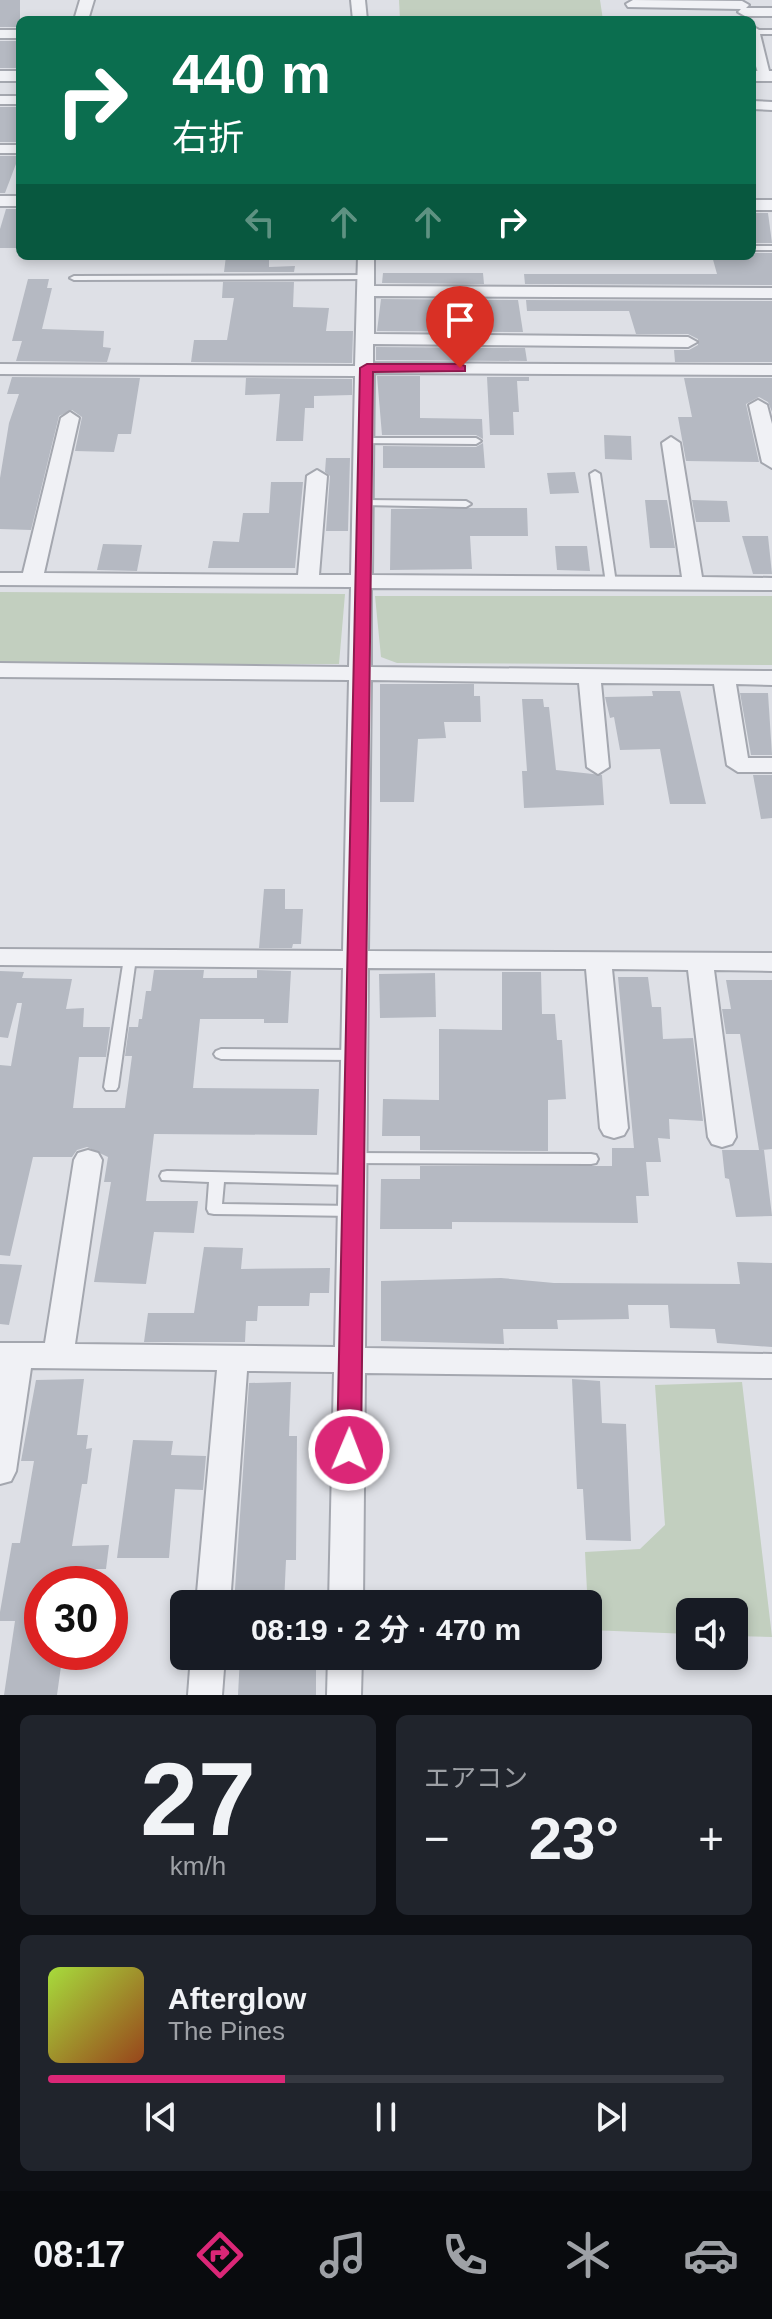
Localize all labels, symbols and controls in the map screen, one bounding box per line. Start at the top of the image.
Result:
text: 440 m [172,42,331,105]
icon: right [40,48,144,152]
text: 右折 [172,117,244,158]
icon: left [238,200,282,244]
icon: ahead [322,200,366,244]
icon: ahead [406,200,450,244]
icon: right [490,200,534,244]
pin [426,286,494,368]
icon: arrive [438,298,482,342]
position arrow [307,1408,391,1492]
speed limit sign: 30 [24,1566,128,1670]
map controls [676,1598,748,1670]
button: sound [676,1598,748,1670]
text: 08:19 · 2 分 · 470 m [251,1613,521,1646]
text: 27 [140,1741,256,1857]
text: エアコン [424,1763,528,1793]
text: 23° [529,1805,619,1872]
text: − [424,1814,450,1863]
text: + [698,1814,724,1863]
text: km/h [170,1851,226,1881]
text: Afterglow [168,1982,306,2015]
text: The Pines [168,2016,285,2046]
icon: previous [139,2095,183,2139]
icon: pause [364,2095,408,2139]
icon: next [589,2095,633,2139]
icon: directions [192,2227,248,2283]
icon: music [315,2227,371,2283]
icon: phone [437,2227,493,2283]
icon: climate [560,2227,616,2283]
icon: car [683,2227,739,2283]
text: 08:17 [33,2234,125,2275]

